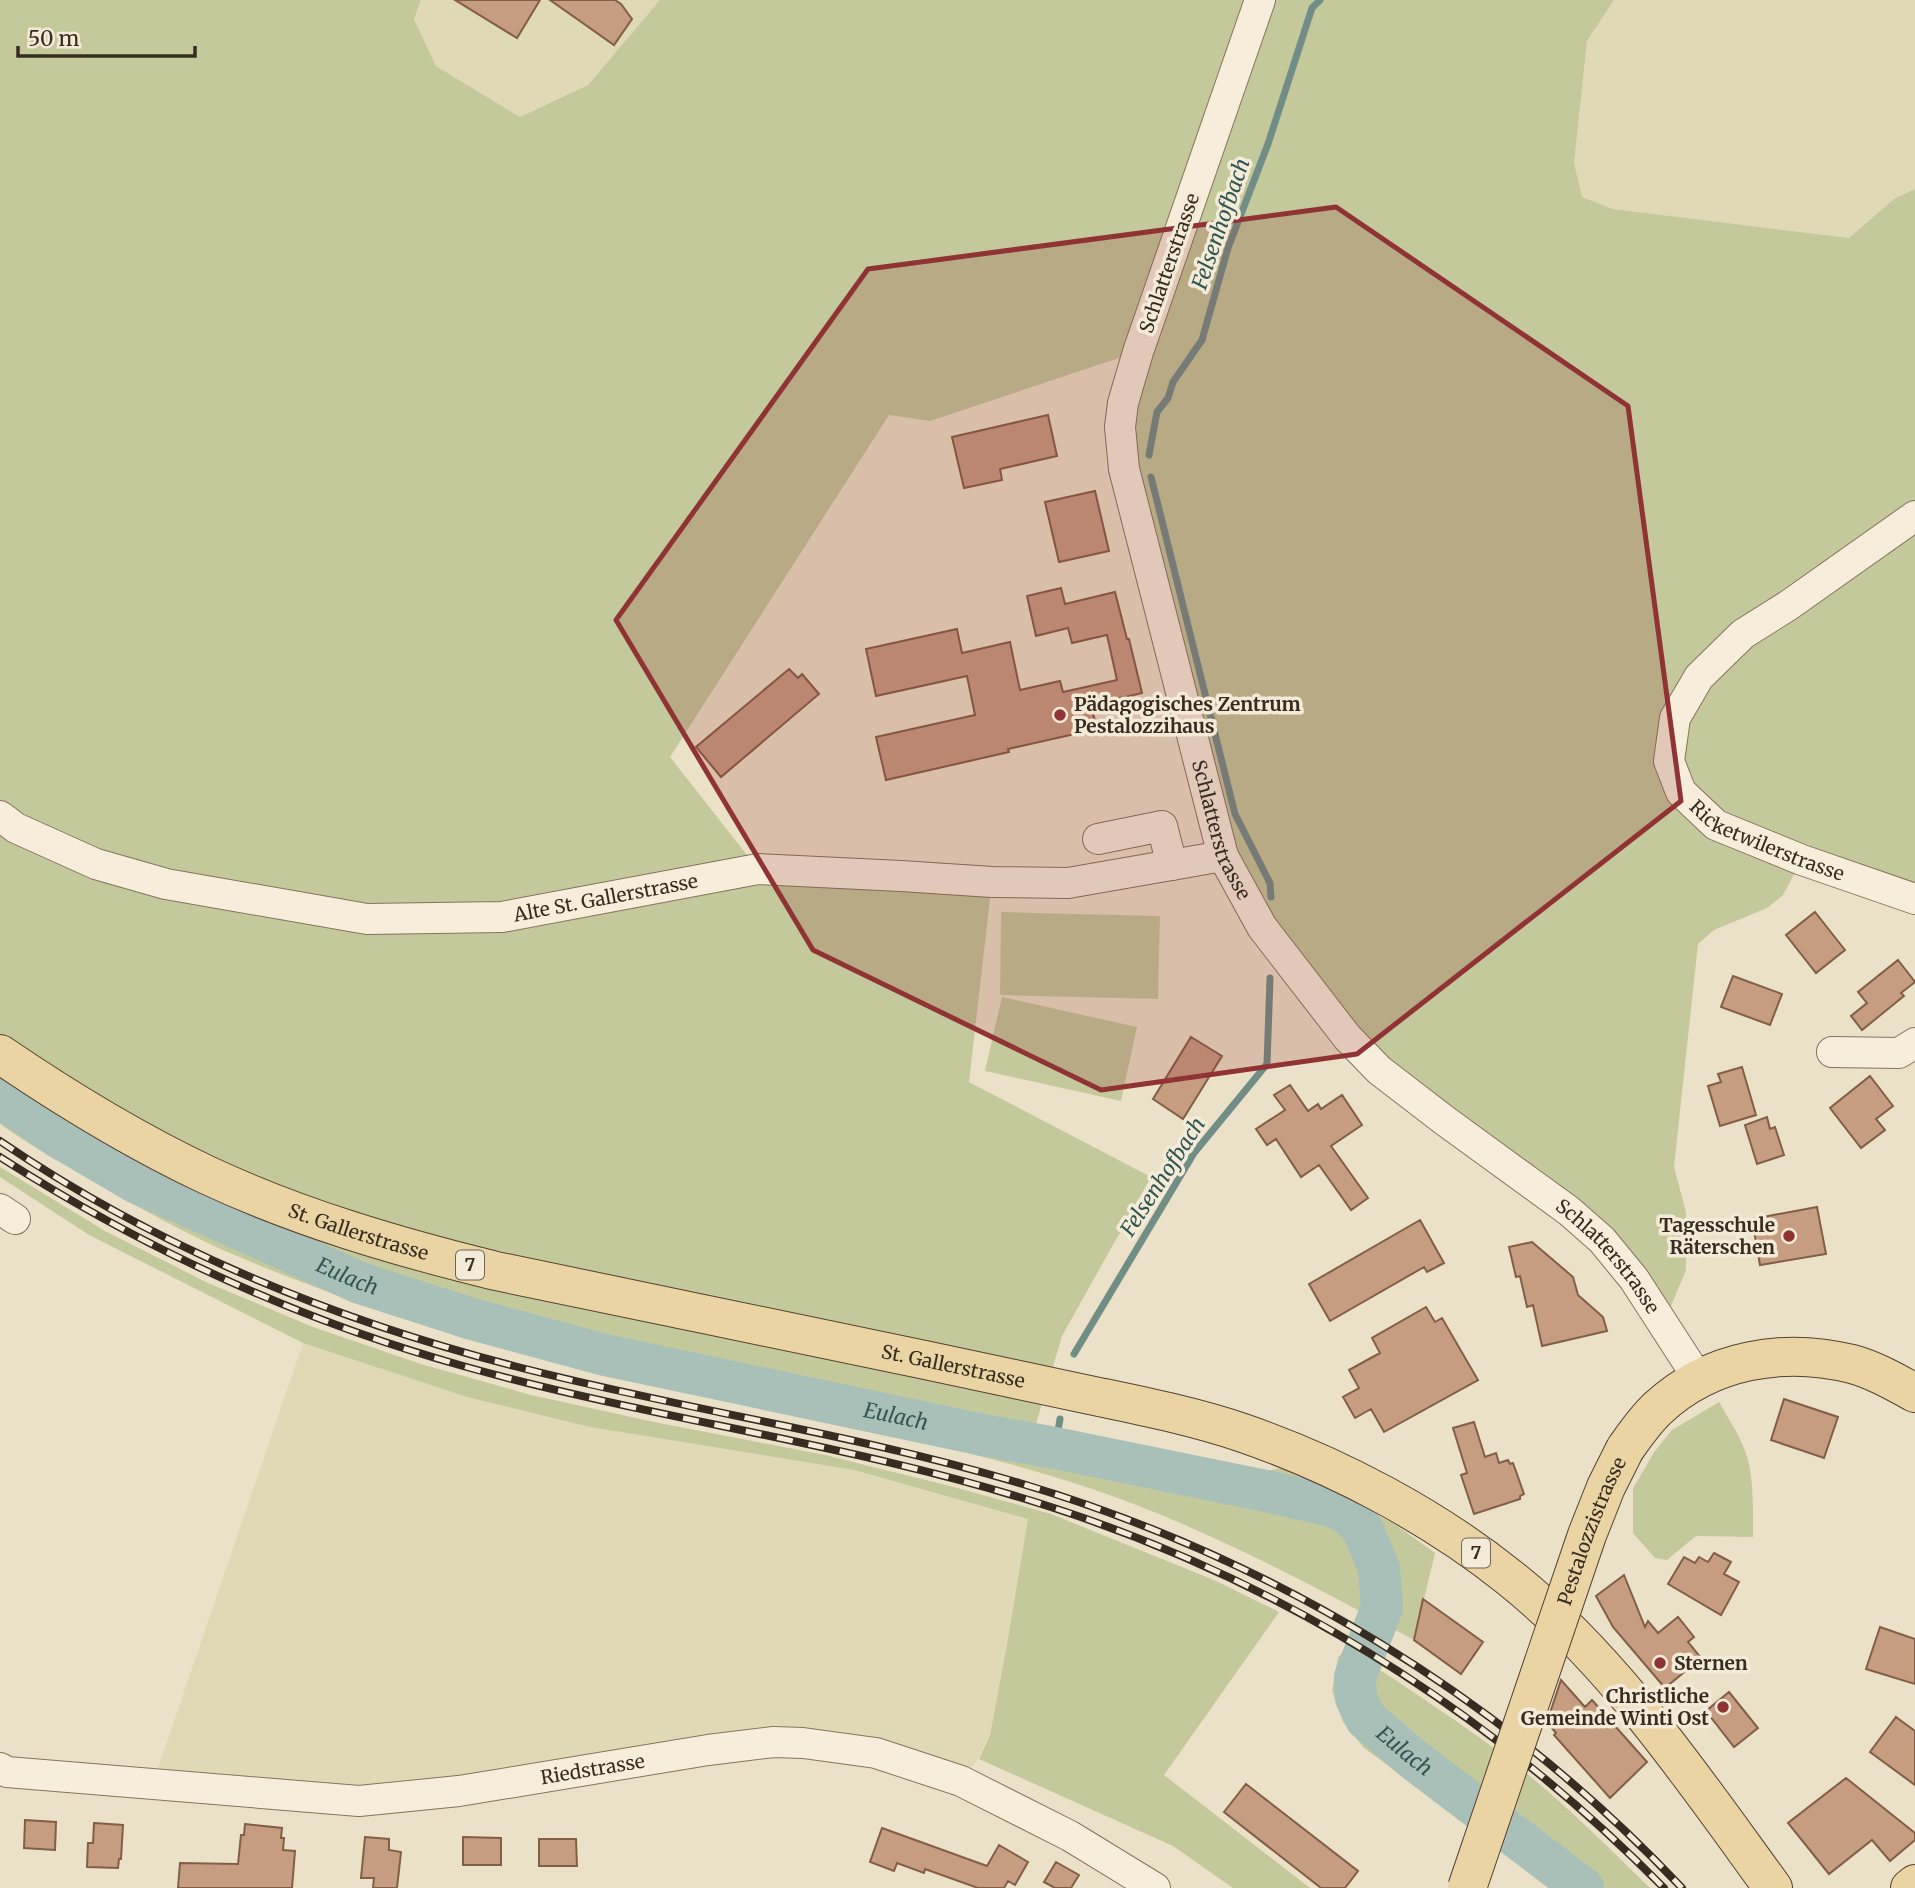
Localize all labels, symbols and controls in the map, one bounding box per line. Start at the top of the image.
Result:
scale bar [18,14,194,58]
text: 50 m [28,25,79,52]
water label: Felsenhofbach [1185,155,1256,294]
street label: Schlatterstrasse [1134,190,1204,336]
place label: Pädagogisches Zentrum Pestalozzihaus [1074,692,1301,738]
marker: Pädagogisches Zentrum Pestalozzihaus [1052,707,1068,723]
street label: Schlatterstrasse [1187,757,1256,904]
street label: Ricketwilerstrasse [1685,795,1848,886]
street label: Alte St. Gallerstrasse [511,869,700,927]
water label: Felsenhofbach [1114,1112,1211,1242]
street label: Schlatterstrasse [1551,1193,1665,1318]
street label: St. Gallerstrasse [285,1198,432,1265]
place label: Tagesschule Räterschen [1659,1213,1775,1259]
marker: Tagesschule Räterschen [1781,1228,1797,1244]
road number: 7 [456,1250,484,1280]
water label: Eulach [312,1251,382,1301]
street label: St. Gallerstrasse [879,1339,1027,1393]
water label: Eulach [861,1396,931,1436]
street label: Pestalozzistrasse [1552,1453,1631,1608]
road number: 7 [1462,1538,1490,1568]
place label: Sternen [1674,1651,1748,1675]
marker: Sternen [1652,1655,1668,1671]
place label: Christliche Gemeinde Winti Ost [1521,1684,1709,1730]
marker: Christliche Gemeinde Winti Ost [1715,1699,1731,1715]
water label: Eulach [1371,1720,1438,1782]
street label: Riedstrasse [539,1749,646,1789]

